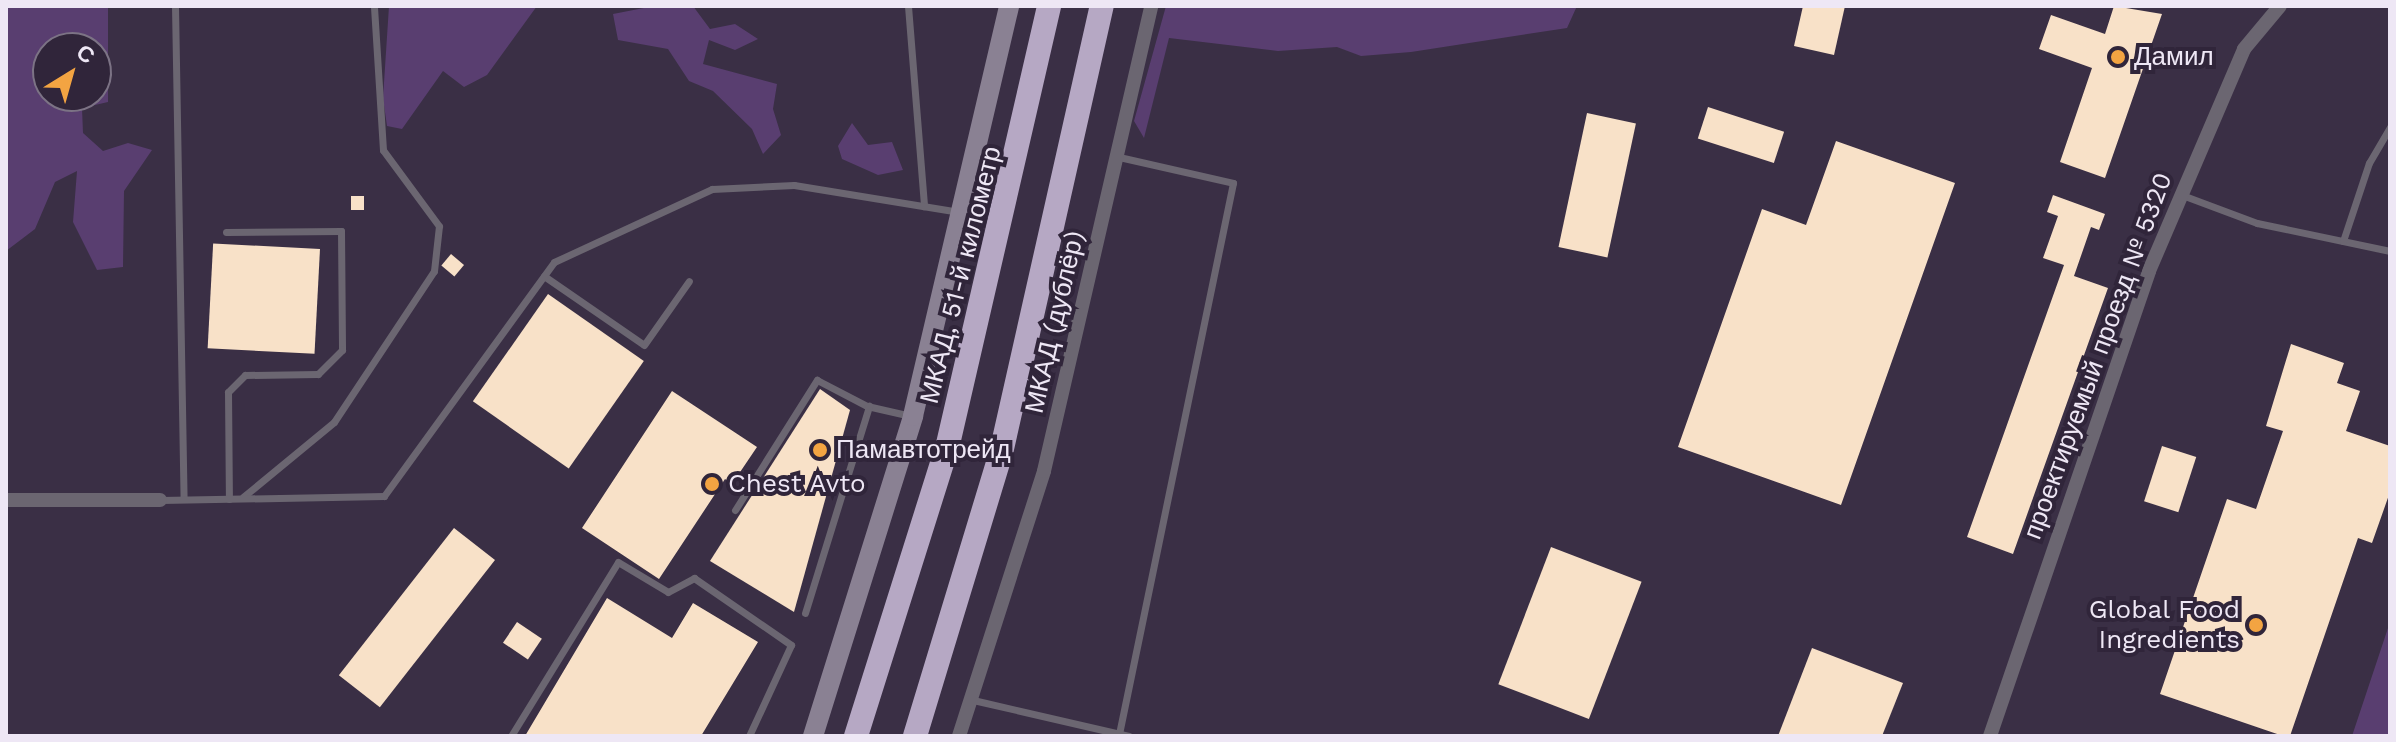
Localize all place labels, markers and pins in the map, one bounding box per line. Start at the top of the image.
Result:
place label: Дамил [2134,41,2214,73]
marker: Дамил [2109,48,2127,66]
place label: Памавтотрейд [836,434,1011,466]
marker: Памавтотрейд [811,441,829,459]
place label: Chest Avto [728,468,867,500]
marker: Chest Avto [703,475,721,493]
place label: Global Food Ingredients [2088,594,2240,656]
marker: Global Food Ingredients [2247,616,2265,634]

